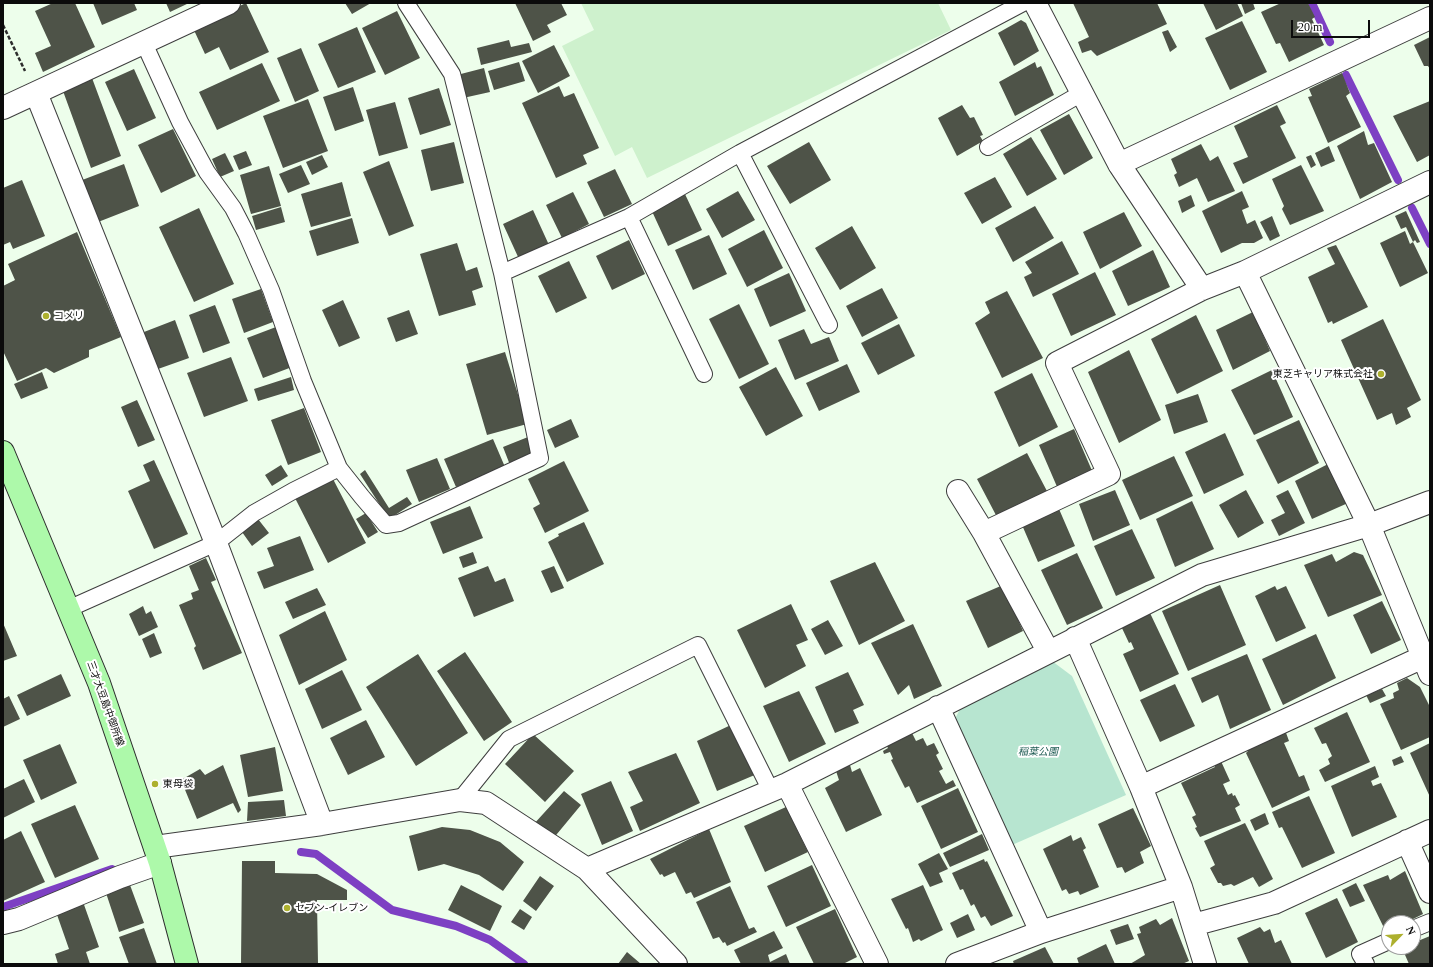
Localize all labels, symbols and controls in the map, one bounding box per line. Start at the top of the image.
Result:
scale bar [1293,12,1372,38]
text: 20 m [1298,20,1322,34]
place label: コメリ [54,310,84,322]
marker: コメリ [41,311,51,321]
place label: 東芝キャリア株式会社 [1273,368,1373,380]
marker: 東芝キャリア株式会社 [1376,369,1386,379]
street label: 三才大豆島中御所線 [84,660,126,748]
park label: 稲葉公園 [1018,746,1058,758]
place label: 東母袋 [163,778,193,790]
marker: 東母袋 [150,779,160,789]
place label: セブン-イレブン [295,902,368,914]
marker: セブン-イレブン [282,903,292,913]
north arrow [1381,915,1421,955]
text: N [1404,924,1418,936]

